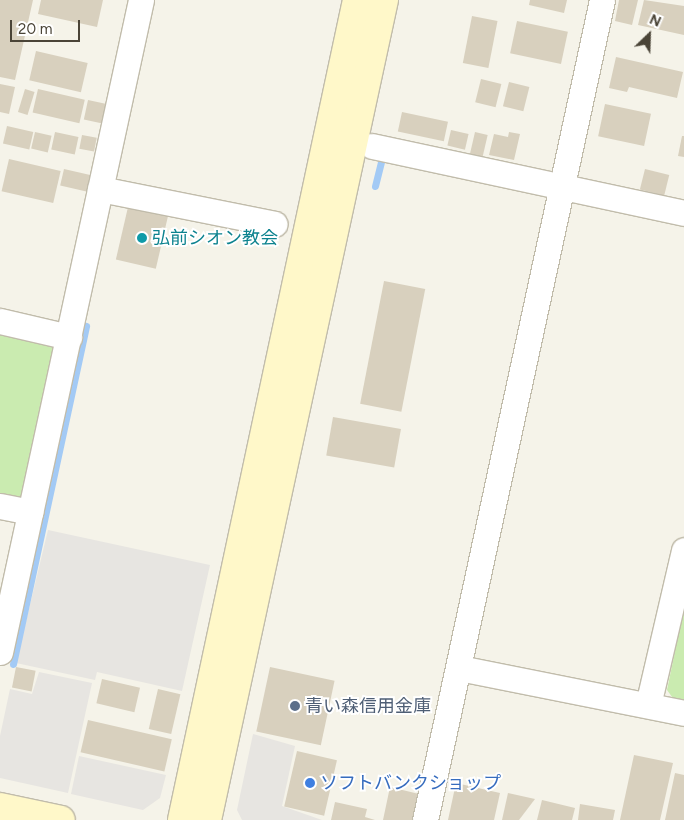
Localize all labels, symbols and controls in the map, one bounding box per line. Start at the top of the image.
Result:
scale bar [12,10,82,42]
north arrow [624,10,674,60]
text: N [647,11,664,31]
text: 20 m [18,20,52,38]
place label: 弘前シオン教会 [152,227,278,249]
marker: 弘前シオン教会 [136,232,148,244]
place label: 青い森信用金庫 [305,695,431,717]
marker: 青い森信用金庫 [289,700,301,712]
place label: ソフトバンクショップ [320,772,500,794]
marker: ソフトバンクショップ [304,777,316,789]

